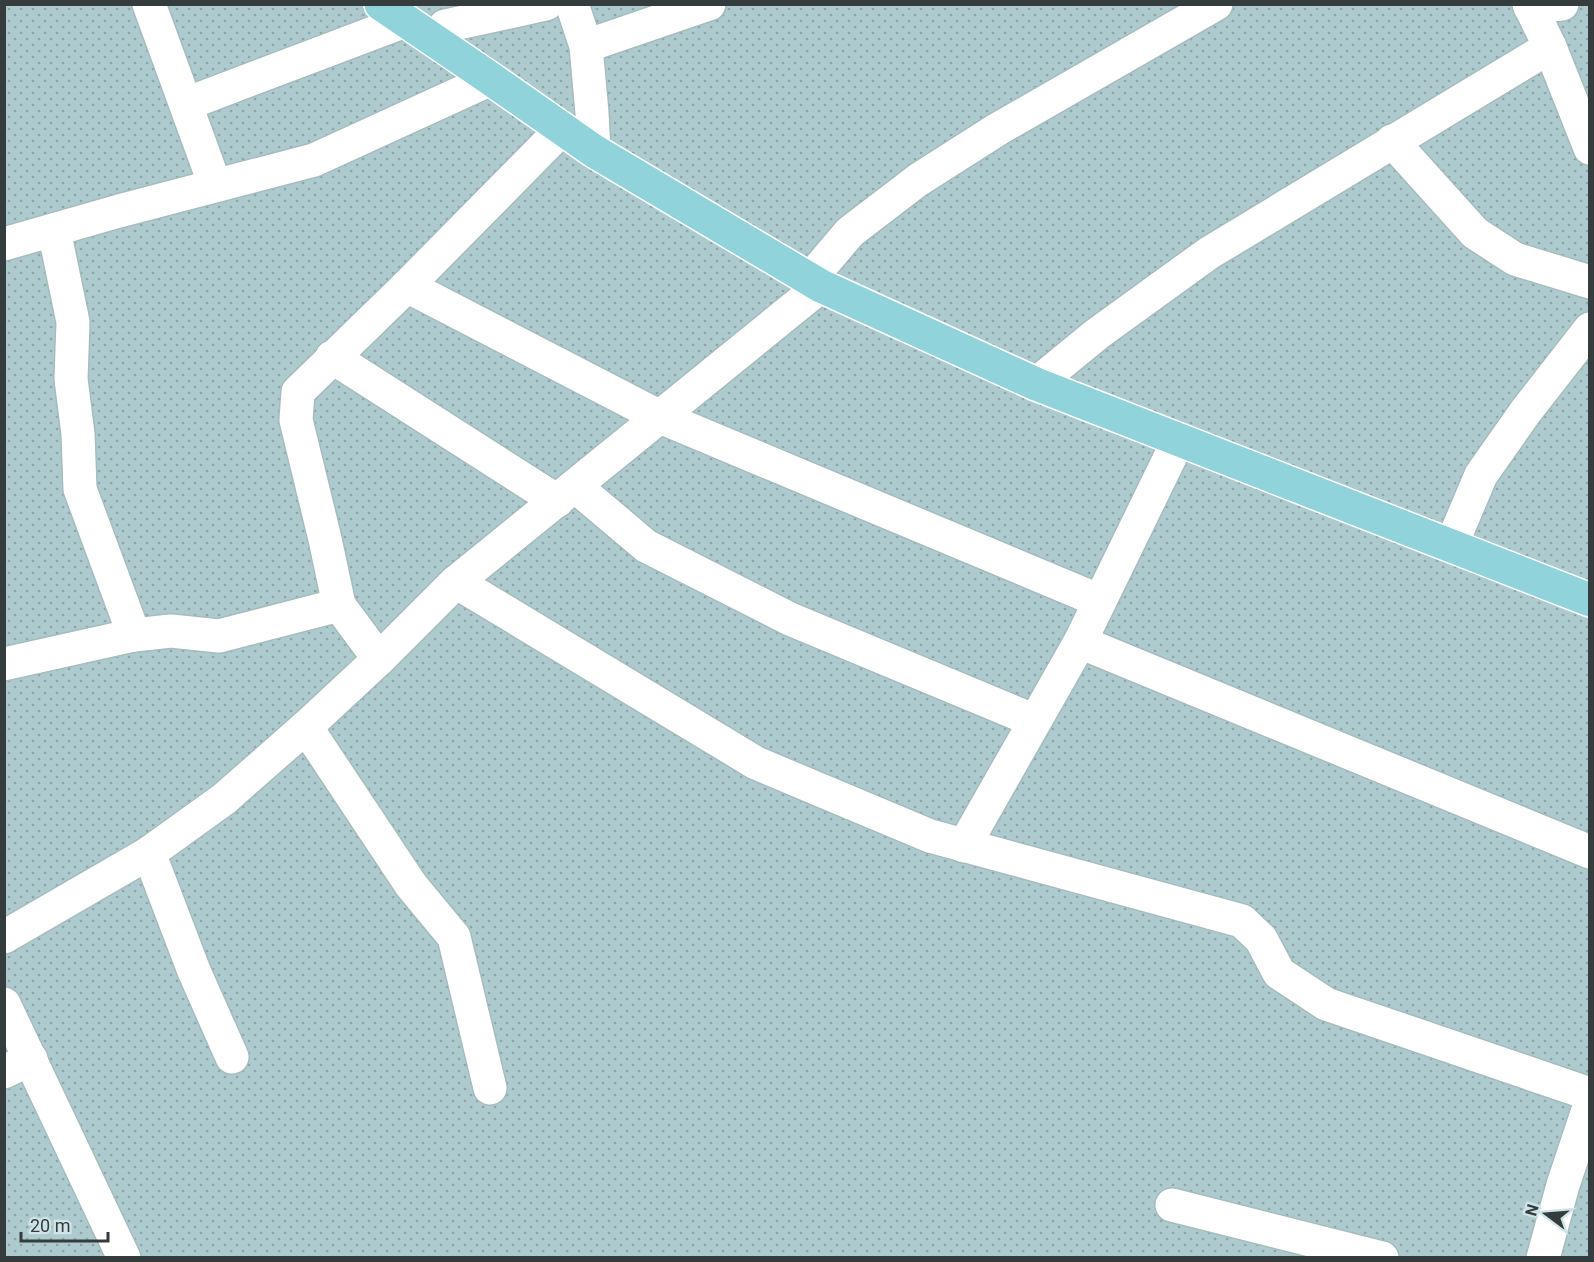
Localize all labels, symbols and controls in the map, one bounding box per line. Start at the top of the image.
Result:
north arrow [1516,1184,1576,1244]
text: N [1521,1202,1543,1218]
scale bar [21,1205,108,1243]
text: 20 m [30,1215,70,1236]

